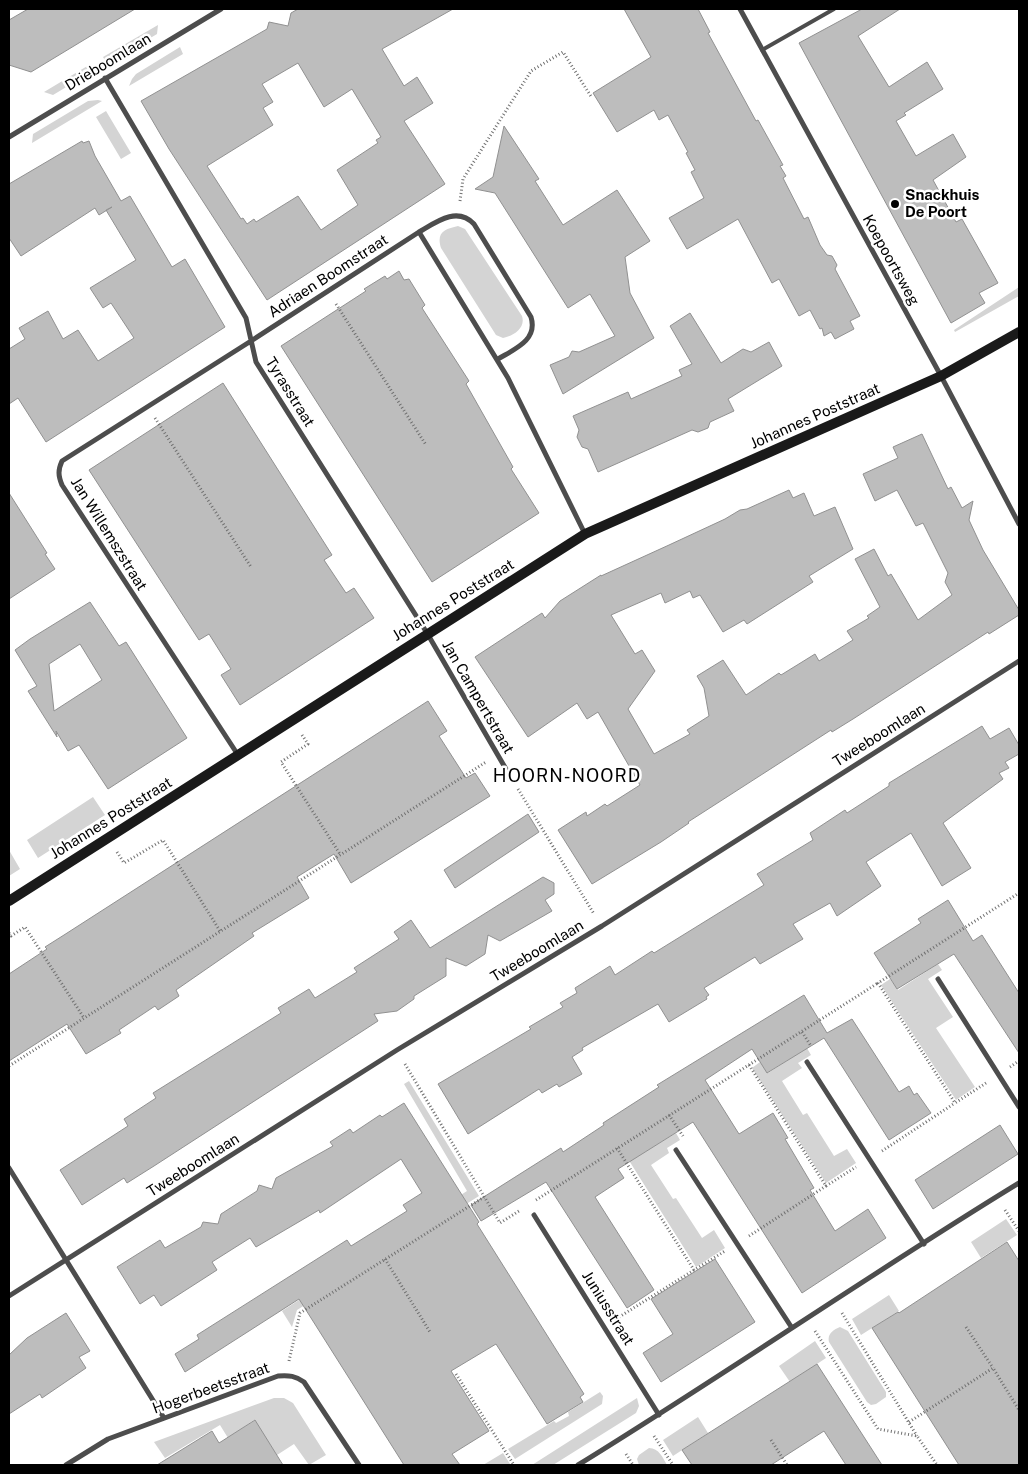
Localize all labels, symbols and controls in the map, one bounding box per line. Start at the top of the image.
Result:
street label: Drieboomlaan [62,29,154,94]
place label: Snackhuis De Poort [905,186,979,220]
marker: Snackhuis De Poort [889,198,901,210]
street label: Koepoortsweg [860,211,923,308]
street label: Adriaen Boomstraat [265,230,391,321]
street label: Tyrasstraat [262,354,319,430]
street label: Johannes Poststraat [747,379,882,452]
street label: Jan Willemszstraat [68,474,151,593]
street label: Johannes Poststraat [389,555,517,644]
street label: Jan Campertstraat [439,637,518,756]
street label: Tweeboomlaan [830,699,928,770]
district label: HOORN-NOORD [493,765,641,786]
street label: Johannes Poststraat [47,773,175,862]
street label: Tweeboomlaan [487,916,586,985]
street label: Tweeboomlaan [144,1129,242,1200]
street label: Juniusstraat [579,1268,638,1348]
street label: Hogerbeetsstraat [150,1358,272,1417]

